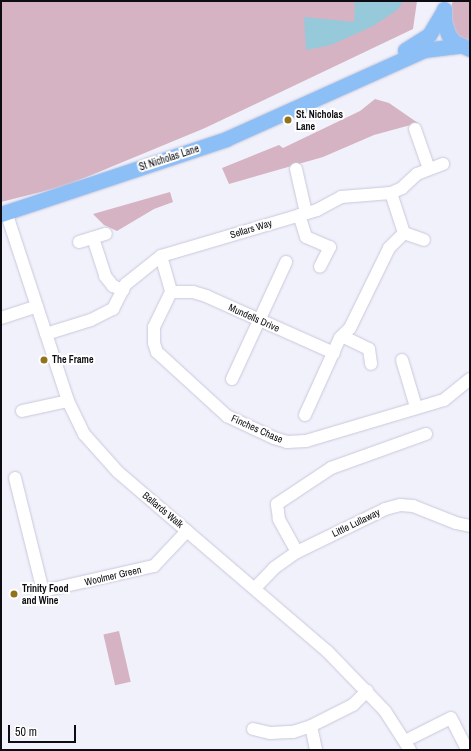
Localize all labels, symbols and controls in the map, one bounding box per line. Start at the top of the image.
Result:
place label: St. Nicholas Lane [296,108,343,132]
marker: St. Nicholas Lane [283,115,293,125]
street label: St Nicholas Lane [137,143,201,173]
street label: Sellars Way [228,217,274,241]
street label: Mundells Drive [227,301,281,335]
place label: The Frame [52,354,93,366]
marker: The Frame [39,355,49,365]
street label: Finches Chase [229,412,285,446]
street label: Ballards Walk [140,489,186,531]
street label: Little Lullaway [330,506,382,540]
street label: Woolmer Green [84,564,142,588]
place label: Trinity Food and Wine [22,582,69,606]
marker: Trinity Food and Wine [9,589,19,599]
scale bar [10,717,78,743]
text: 50 m [15,724,37,740]

